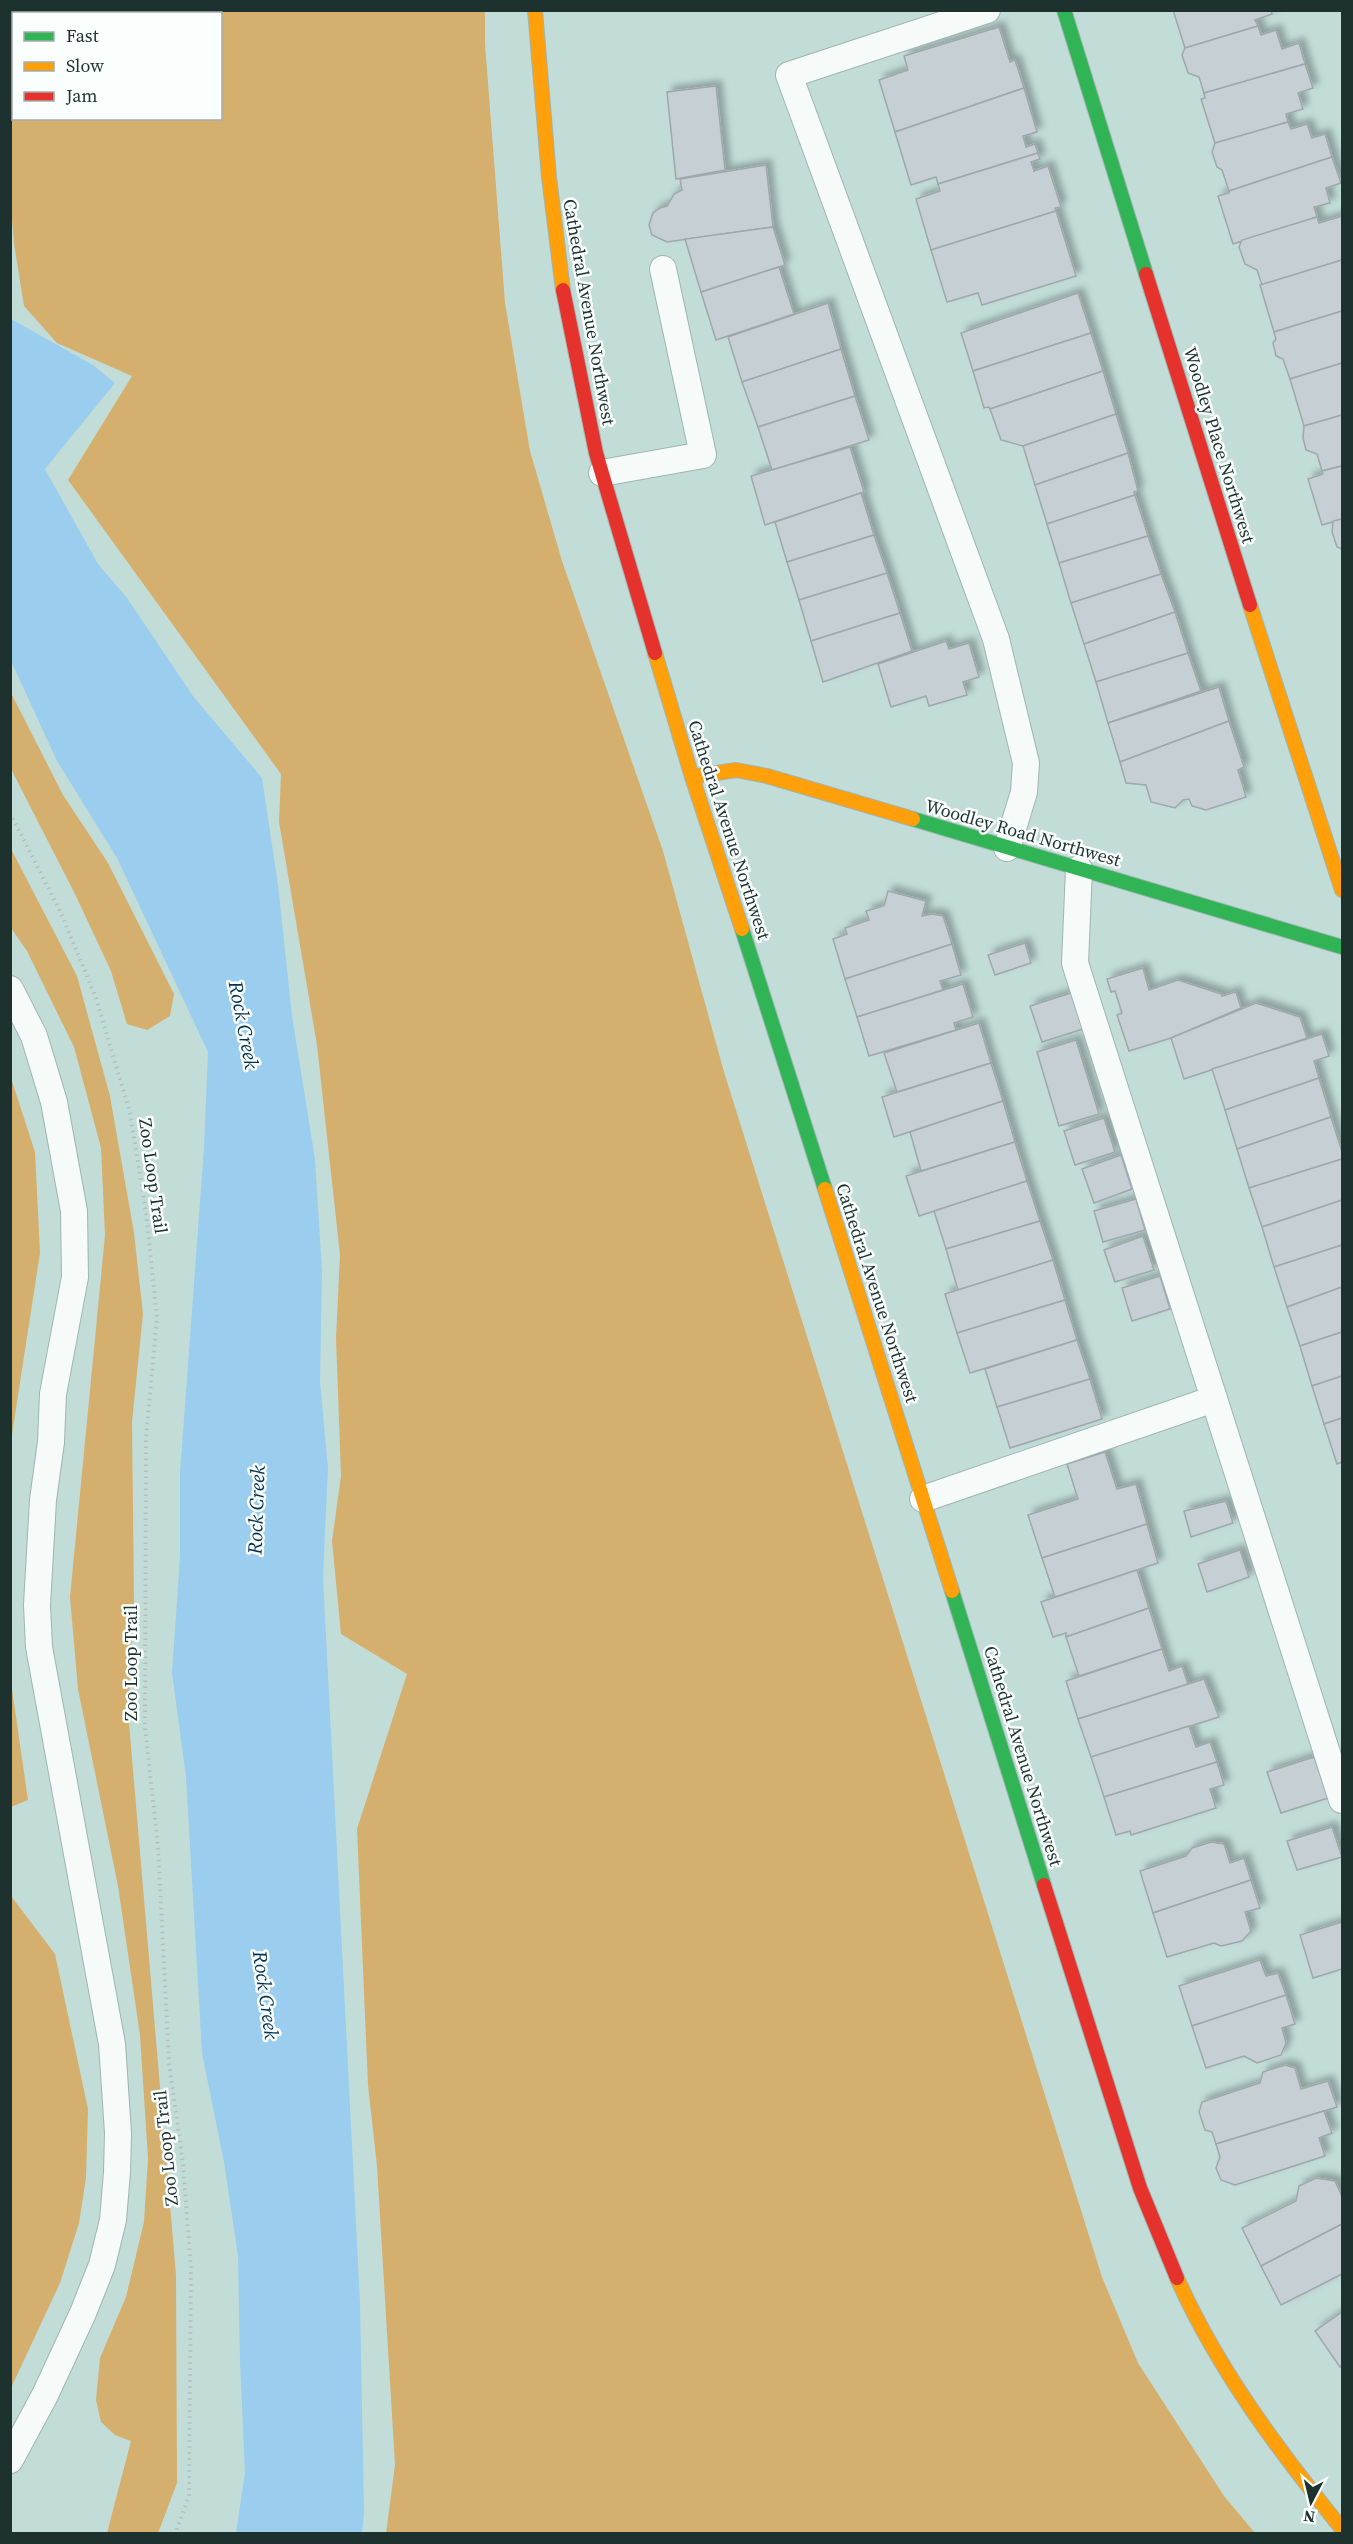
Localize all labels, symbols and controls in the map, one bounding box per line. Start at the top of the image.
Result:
legend [12,12,222,120]
text: Fast [66,23,99,48]
text: Slow [66,53,104,78]
text: Jam [65,83,98,108]
street label: Cathedral Avenue Northwest [557,197,622,427]
street label: Woodley Place Northwest [1178,344,1261,546]
street label: Cathedral Avenue Northwest [682,717,777,943]
street label: Woodley Road Northwest [923,793,1124,872]
water label: Rock Creek [222,978,266,1072]
street label: Zoo Loop Trail [133,1117,174,1235]
street label: Cathedral Avenue Northwest [830,1180,925,1406]
water label: Rock Creek [240,1464,272,1556]
street label: Zoo Loop Trail [118,1605,143,1721]
street label: Cathedral Avenue Northwest [978,1643,1069,1869]
water label: Rock Creek [246,1948,286,2042]
street label: Zoo Loop Trail [147,2089,184,2207]
north arrow [1281,2472,1341,2532]
text: N [1302,2505,1316,2529]

